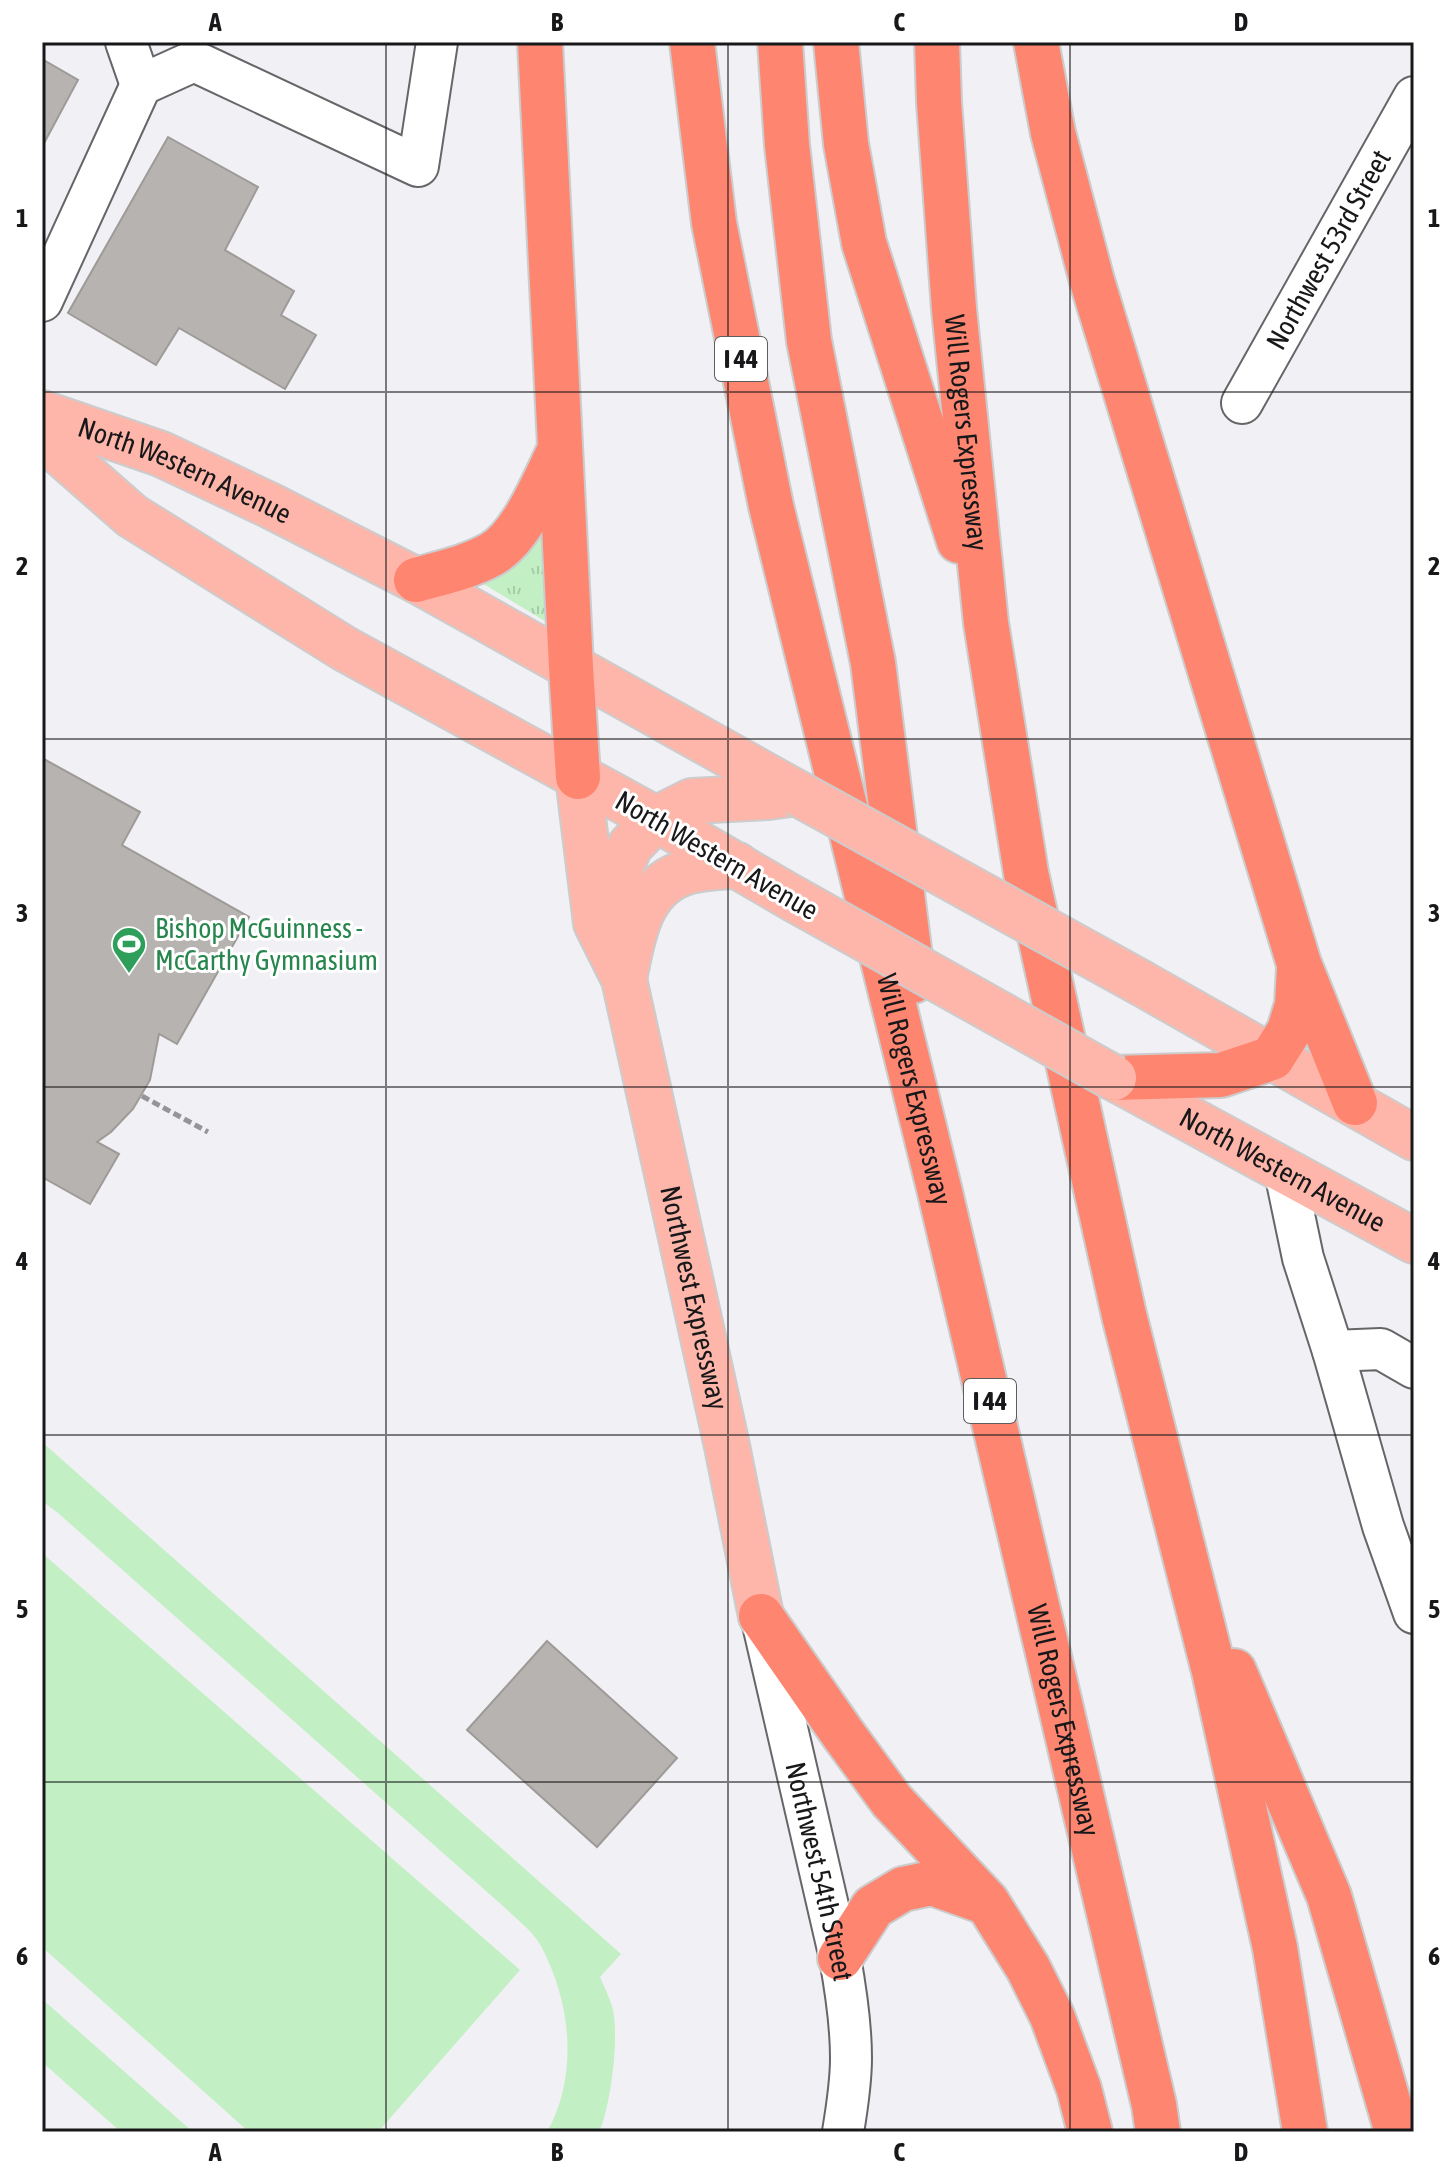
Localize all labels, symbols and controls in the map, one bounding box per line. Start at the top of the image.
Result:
text: A [208,7,222,37]
text: B [551,7,564,37]
text: C [893,7,905,37]
text: D [1234,7,1248,37]
street label: Northwest 53rd Street [1260,144,1397,355]
text: 1 [16,203,28,233]
text: 1 [1428,203,1440,233]
street label: Will Rogers Expressway [939,313,995,552]
road number: I 44 [715,337,767,381]
street label: North Western Avenue [74,411,297,530]
text: 2 [16,551,28,581]
text: 2 [1428,551,1440,581]
street label: North Western Avenue [610,784,824,926]
text: 3 [16,898,28,928]
text: 3 [1428,898,1440,928]
place label: Bishop McGuinness - McCarthy Gymnasium [155,912,378,976]
sports icon: Bishop McGuinness - McCarthy Gymnasium [110,925,148,975]
street label: Will Rogers Expressway [871,971,958,1208]
street label: North Western Avenue [1174,1101,1391,1238]
street label: Northwest Expressway [654,1183,735,1413]
text: 4 [15,1246,28,1276]
text: 4 [1427,1246,1440,1276]
road number: I 44 [964,1379,1016,1423]
text: 5 [16,1594,28,1624]
text: 5 [1428,1594,1440,1624]
street label: Will Rogers Expressway [1021,1601,1106,1839]
street label: Northwest 54th Street [779,1759,860,1983]
text: 6 [16,1941,28,1971]
text: 6 [1428,1941,1440,1971]
text: A [208,2137,222,2167]
text: B [551,2137,564,2167]
text: C [893,2137,905,2167]
text: D [1234,2137,1248,2167]

